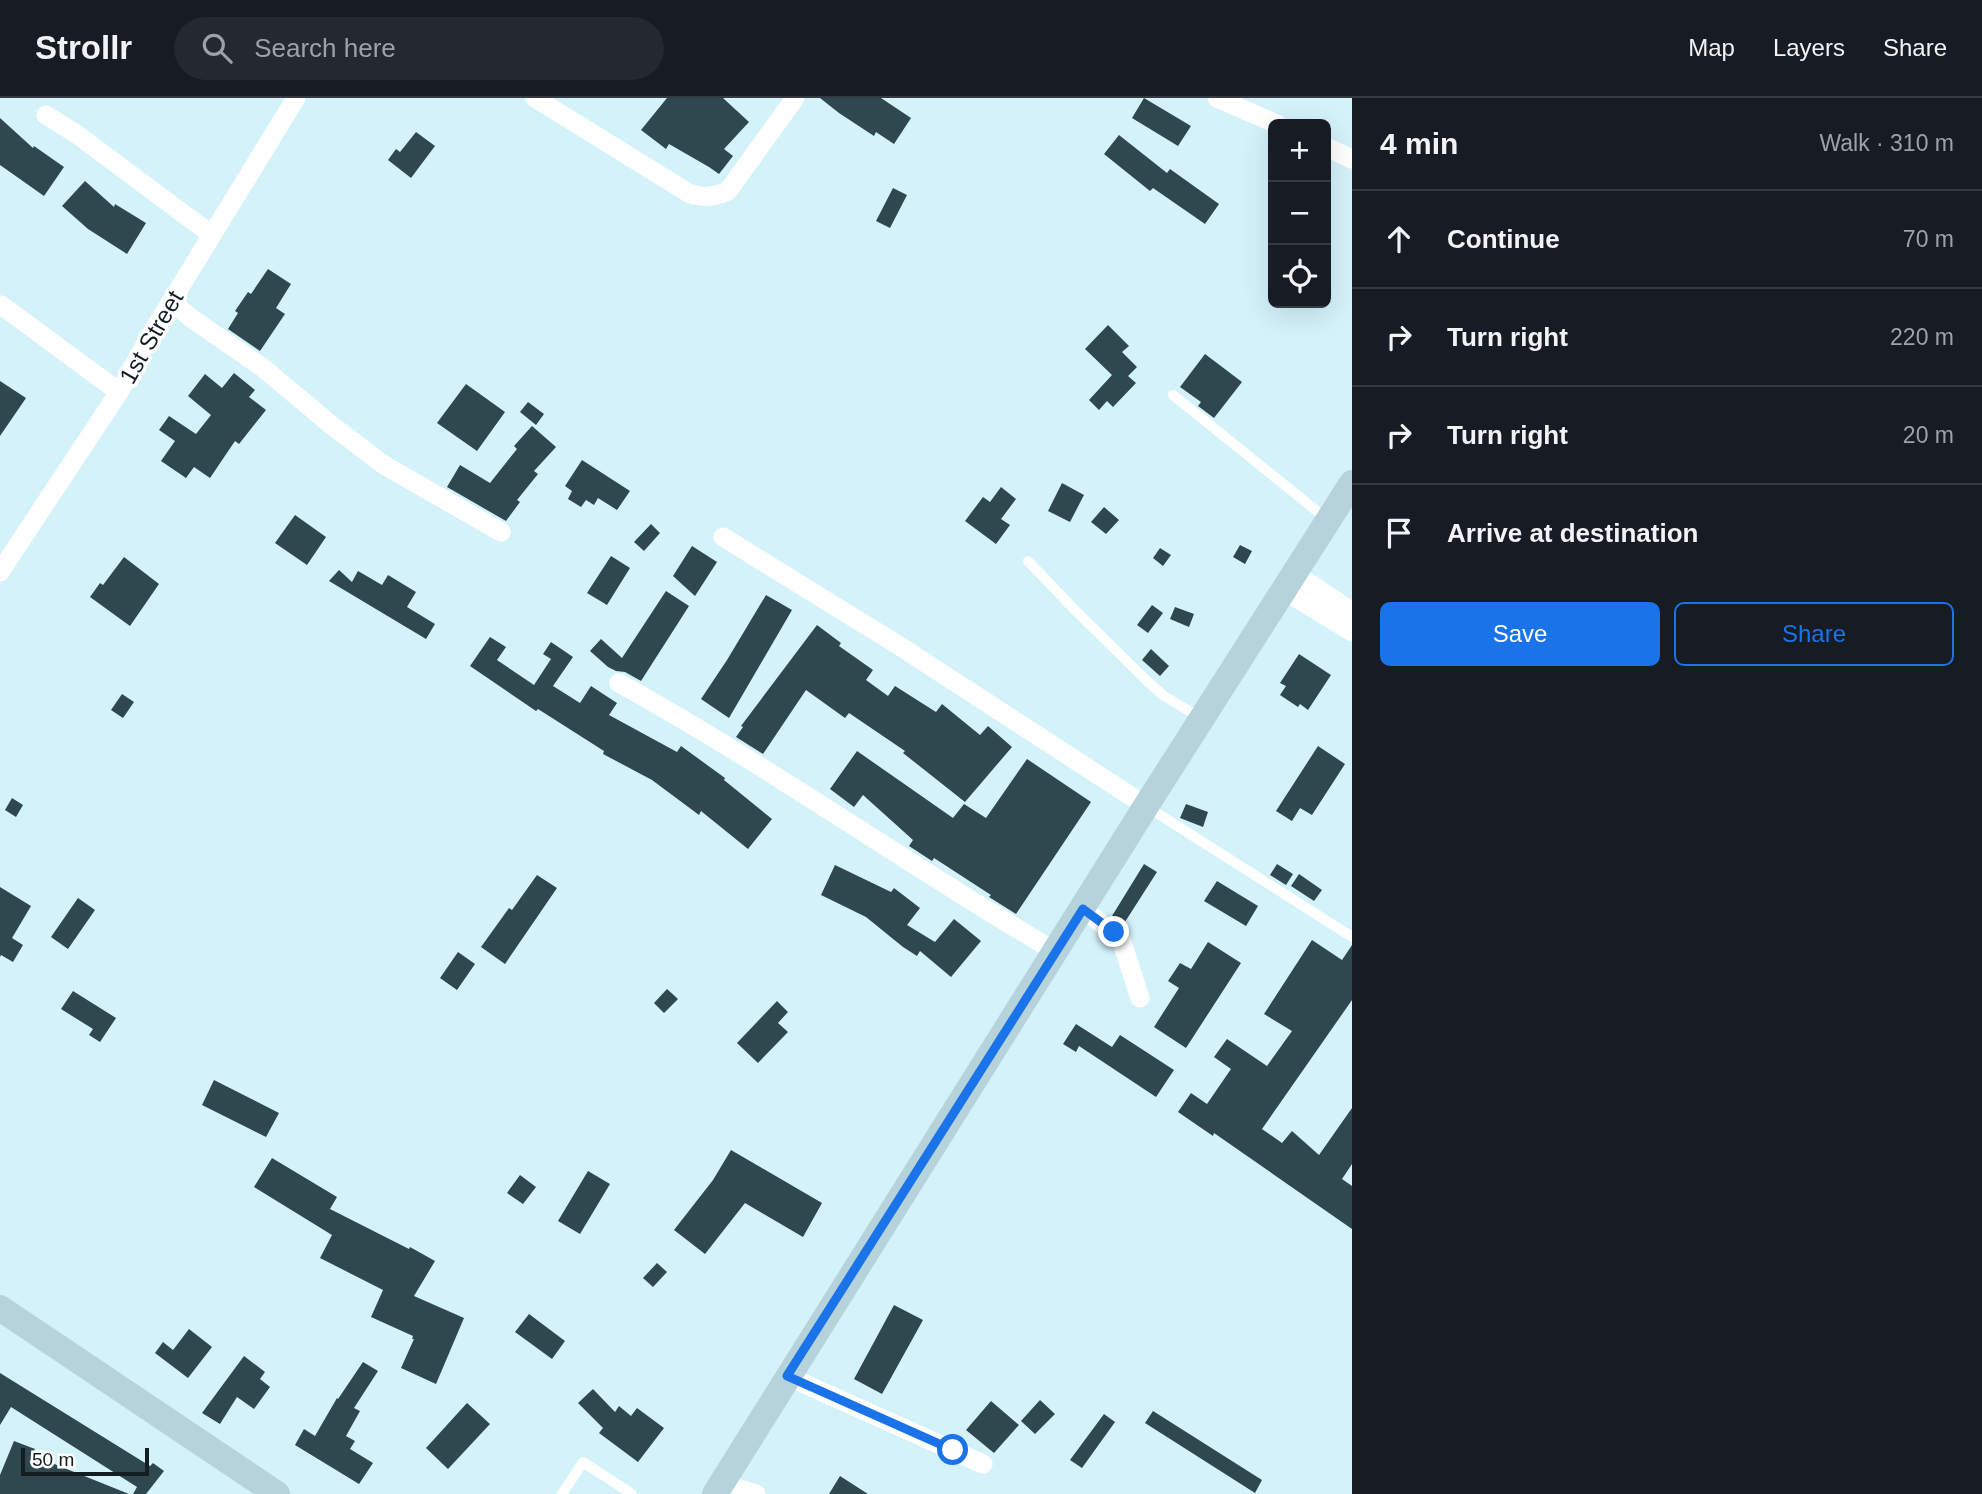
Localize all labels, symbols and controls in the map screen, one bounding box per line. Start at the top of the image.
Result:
search box [174,17,664,80]
text: Strollr [35,29,132,66]
icon: search [198,29,236,67]
text: Search here [254,33,396,63]
text: Map [1688,34,1735,61]
text: Layers [1773,34,1845,61]
text: Share [1883,34,1947,61]
map controls [1268,119,1331,308]
button: + [1268,119,1331,182]
text: 4 min [1380,127,1458,160]
text: Walk · 310 m [1819,130,1954,156]
button: − [1268,182,1331,245]
icon: ahead [1380,220,1418,258]
text: Continue [1447,224,1560,254]
text: 70 m [1903,226,1954,252]
button: locate [1268,245,1331,308]
street label: 1st Street [114,285,189,388]
icon: right [1380,318,1418,356]
text: Turn right [1447,322,1568,352]
text: 220 m [1890,324,1954,350]
icon: right [1380,416,1418,454]
text: Turn right [1447,420,1568,450]
text: 20 m [1903,422,1954,448]
icon: arrive [1380,514,1418,552]
text: Arrive at destination [1447,518,1698,548]
button: Save [1380,602,1660,666]
button: Share [1674,602,1954,666]
route end [1098,916,1129,947]
route start [937,1434,968,1465]
scale bar [21,1445,149,1477]
text: 50 m [32,1449,74,1470]

